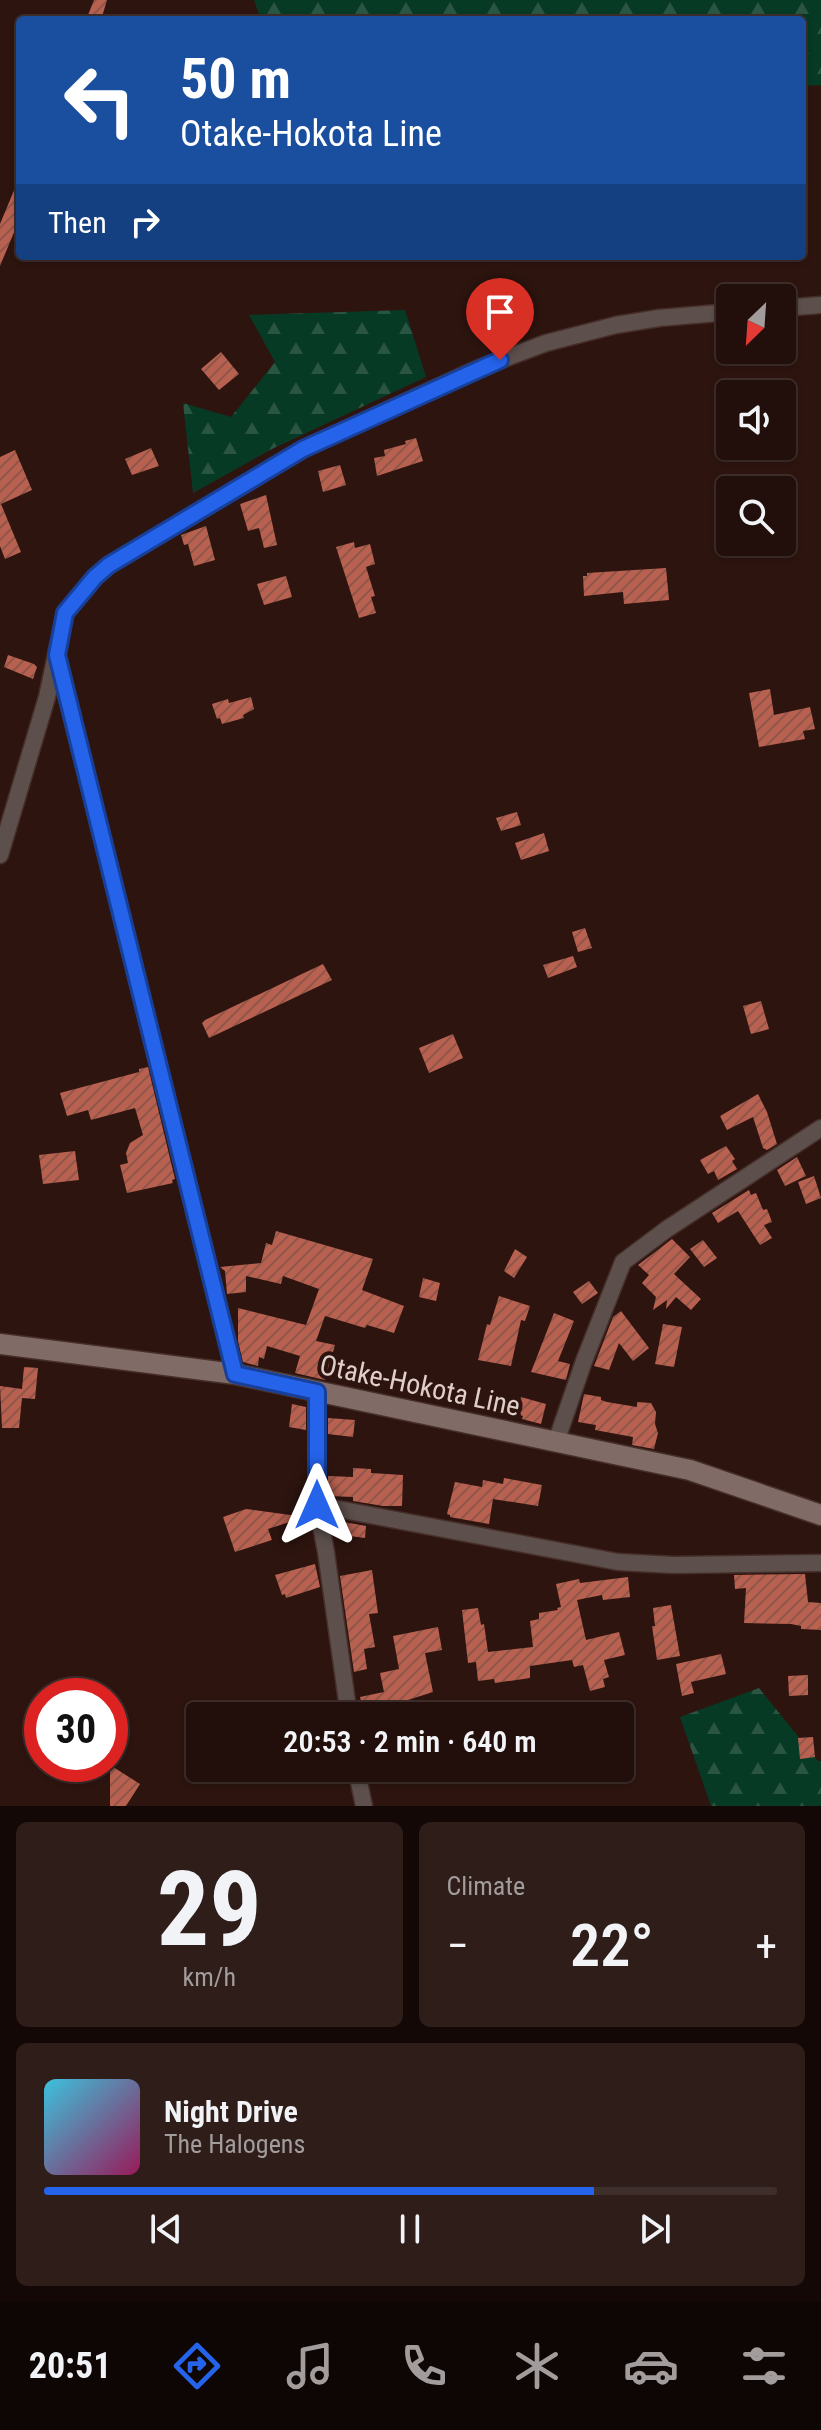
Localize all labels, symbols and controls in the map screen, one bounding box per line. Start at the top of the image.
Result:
text: 50 m [180,46,291,112]
icon: left [48,48,152,152]
text: Otake-Hokota Line [180,113,442,155]
icon: right [123,200,167,244]
text: Then [48,205,107,240]
pin [466,278,534,360]
north arrow [716,284,796,364]
map controls [716,284,796,556]
icon: arrive [478,290,522,334]
button: sound [716,380,796,460]
button: search [716,476,796,556]
street label: Otake-Hokota Line [317,1348,523,1423]
position arrow [275,1463,359,1547]
speed limit sign: 30 [24,1678,128,1782]
text: 20:53 · 2 min · 640 m [283,1724,537,1759]
text: 29 [157,1849,262,1970]
text: Climate [447,1871,525,1901]
text: 22° [570,1910,654,1981]
text: − [447,1920,469,1972]
text: + [755,1920,777,1972]
text: km/h [183,1962,236,1992]
text: Night Drive [164,2094,298,2129]
text: The Halogens [164,2129,305,2159]
icon: previous [144,2207,188,2251]
icon: pause [388,2207,432,2251]
icon: next [633,2207,677,2251]
icon: directions [169,2338,225,2394]
icon: music [282,2338,338,2394]
icon: phone [396,2338,452,2394]
icon: climate [509,2338,565,2394]
icon: car [623,2338,679,2394]
icon: filters [736,2338,792,2394]
text: 20:51 [29,2345,111,2387]

